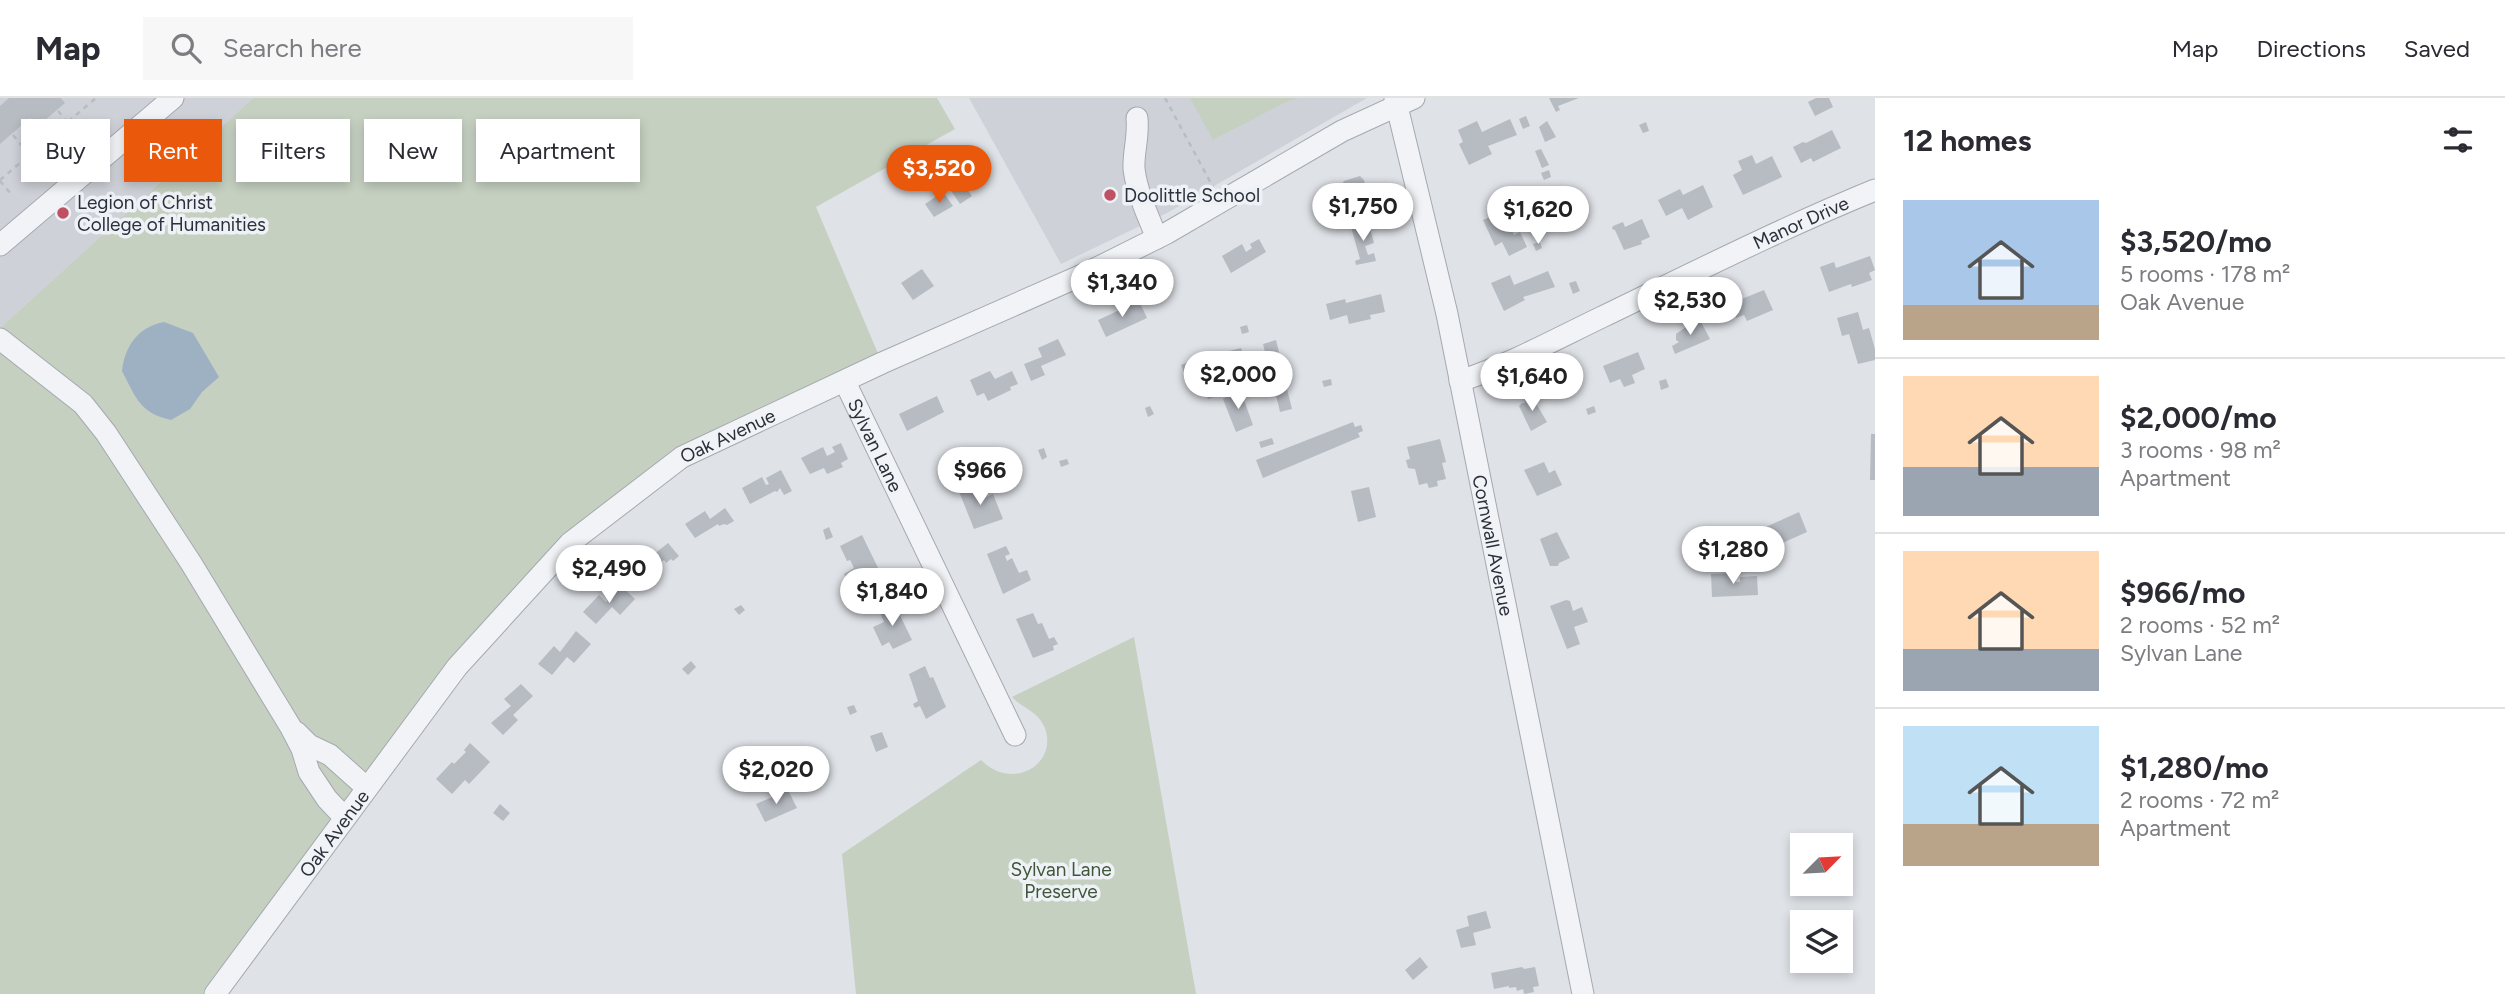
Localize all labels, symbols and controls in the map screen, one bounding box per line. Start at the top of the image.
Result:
search box [143,17,633,80]
text: Map [35,29,101,68]
icon: search [167,29,205,67]
text: Search here [223,32,362,64]
text: Map [2172,34,2218,63]
text: Directions [2256,34,2366,63]
text: Saved [2404,34,2470,63]
chip: Buy [21,119,110,182]
chip: Rent [124,119,222,182]
chip: Filters [236,119,350,182]
chip: New [364,119,462,182]
chip: Apartment [476,119,640,182]
icon: filters [2439,121,2477,159]
text: 12 homes [1903,122,2031,159]
pin: $3,520 [882,146,996,205]
text: $3,520 [902,154,976,182]
place label: Doolittle School [1124,184,1260,207]
pin: $1,750 [1306,184,1420,243]
pin: $1,620 [1481,186,1595,246]
marker: Doolittle School [1102,187,1118,203]
place label: Legion of Christ College of Humanities [77,191,266,236]
street label: Manor Drive [1749,191,1852,254]
text: $1,750 [1328,192,1398,220]
text: $1,620 [1503,195,1573,223]
marker: Legion of Christ College of Humanities [55,205,71,221]
text: $3,520/mo [2120,223,2272,260]
icon: home [1959,228,2043,312]
pin: $1,340 [1065,260,1179,319]
text: 5 rooms · 178 m² [2120,260,2290,288]
text: $1,340 [1087,268,1157,296]
pin: $2,530 [1633,278,1747,337]
text: $2,530 [1653,286,1727,314]
text: Oak Avenue [2120,288,2244,316]
pin: $2,000 [1181,352,1295,411]
pin: $1,640 [1475,354,1589,413]
text: $2,000 [1200,360,1276,388]
text: $1,640 [1496,362,1568,390]
street label: Sylvan Lane [843,395,907,496]
text: $2,000/mo [2120,399,2277,436]
street label: Oak Avenue [676,404,779,468]
icon: home [1959,404,2043,488]
text: 3 rooms · 98 m² [2120,436,2281,464]
pin: $966 [939,448,1021,507]
text: $966 [954,456,1006,484]
text: Apartment [2120,464,2231,492]
street label: Cornwall Avenue [1467,473,1518,618]
pin: $1,280 [1676,526,1790,586]
text: $1,280 [1698,535,1768,563]
pin: $2,490 [552,546,666,605]
text: $2,490 [572,554,646,582]
pin: $1,840 [835,568,949,628]
text: $966/mo [2120,574,2245,611]
text: $1,840 [856,577,928,605]
icon: home [1959,579,2043,663]
text: 2 rooms · 52 m² [2120,611,2280,639]
text: Sylvan Lane [2120,639,2242,667]
pin: $2,020 [719,746,833,806]
text: $1,280/mo [2120,749,2269,786]
icon: home [1959,754,2043,838]
text: $2,020 [738,755,814,783]
street label: Oak Avenue [295,785,374,882]
text: 2 rooms · 72 m² [2120,786,2279,814]
text: Apartment [2120,814,2231,842]
north arrow [1790,833,1853,896]
map controls [1790,833,1853,973]
park label: Sylvan Lane Preserve [1010,858,1112,903]
button: layers [1790,910,1853,973]

